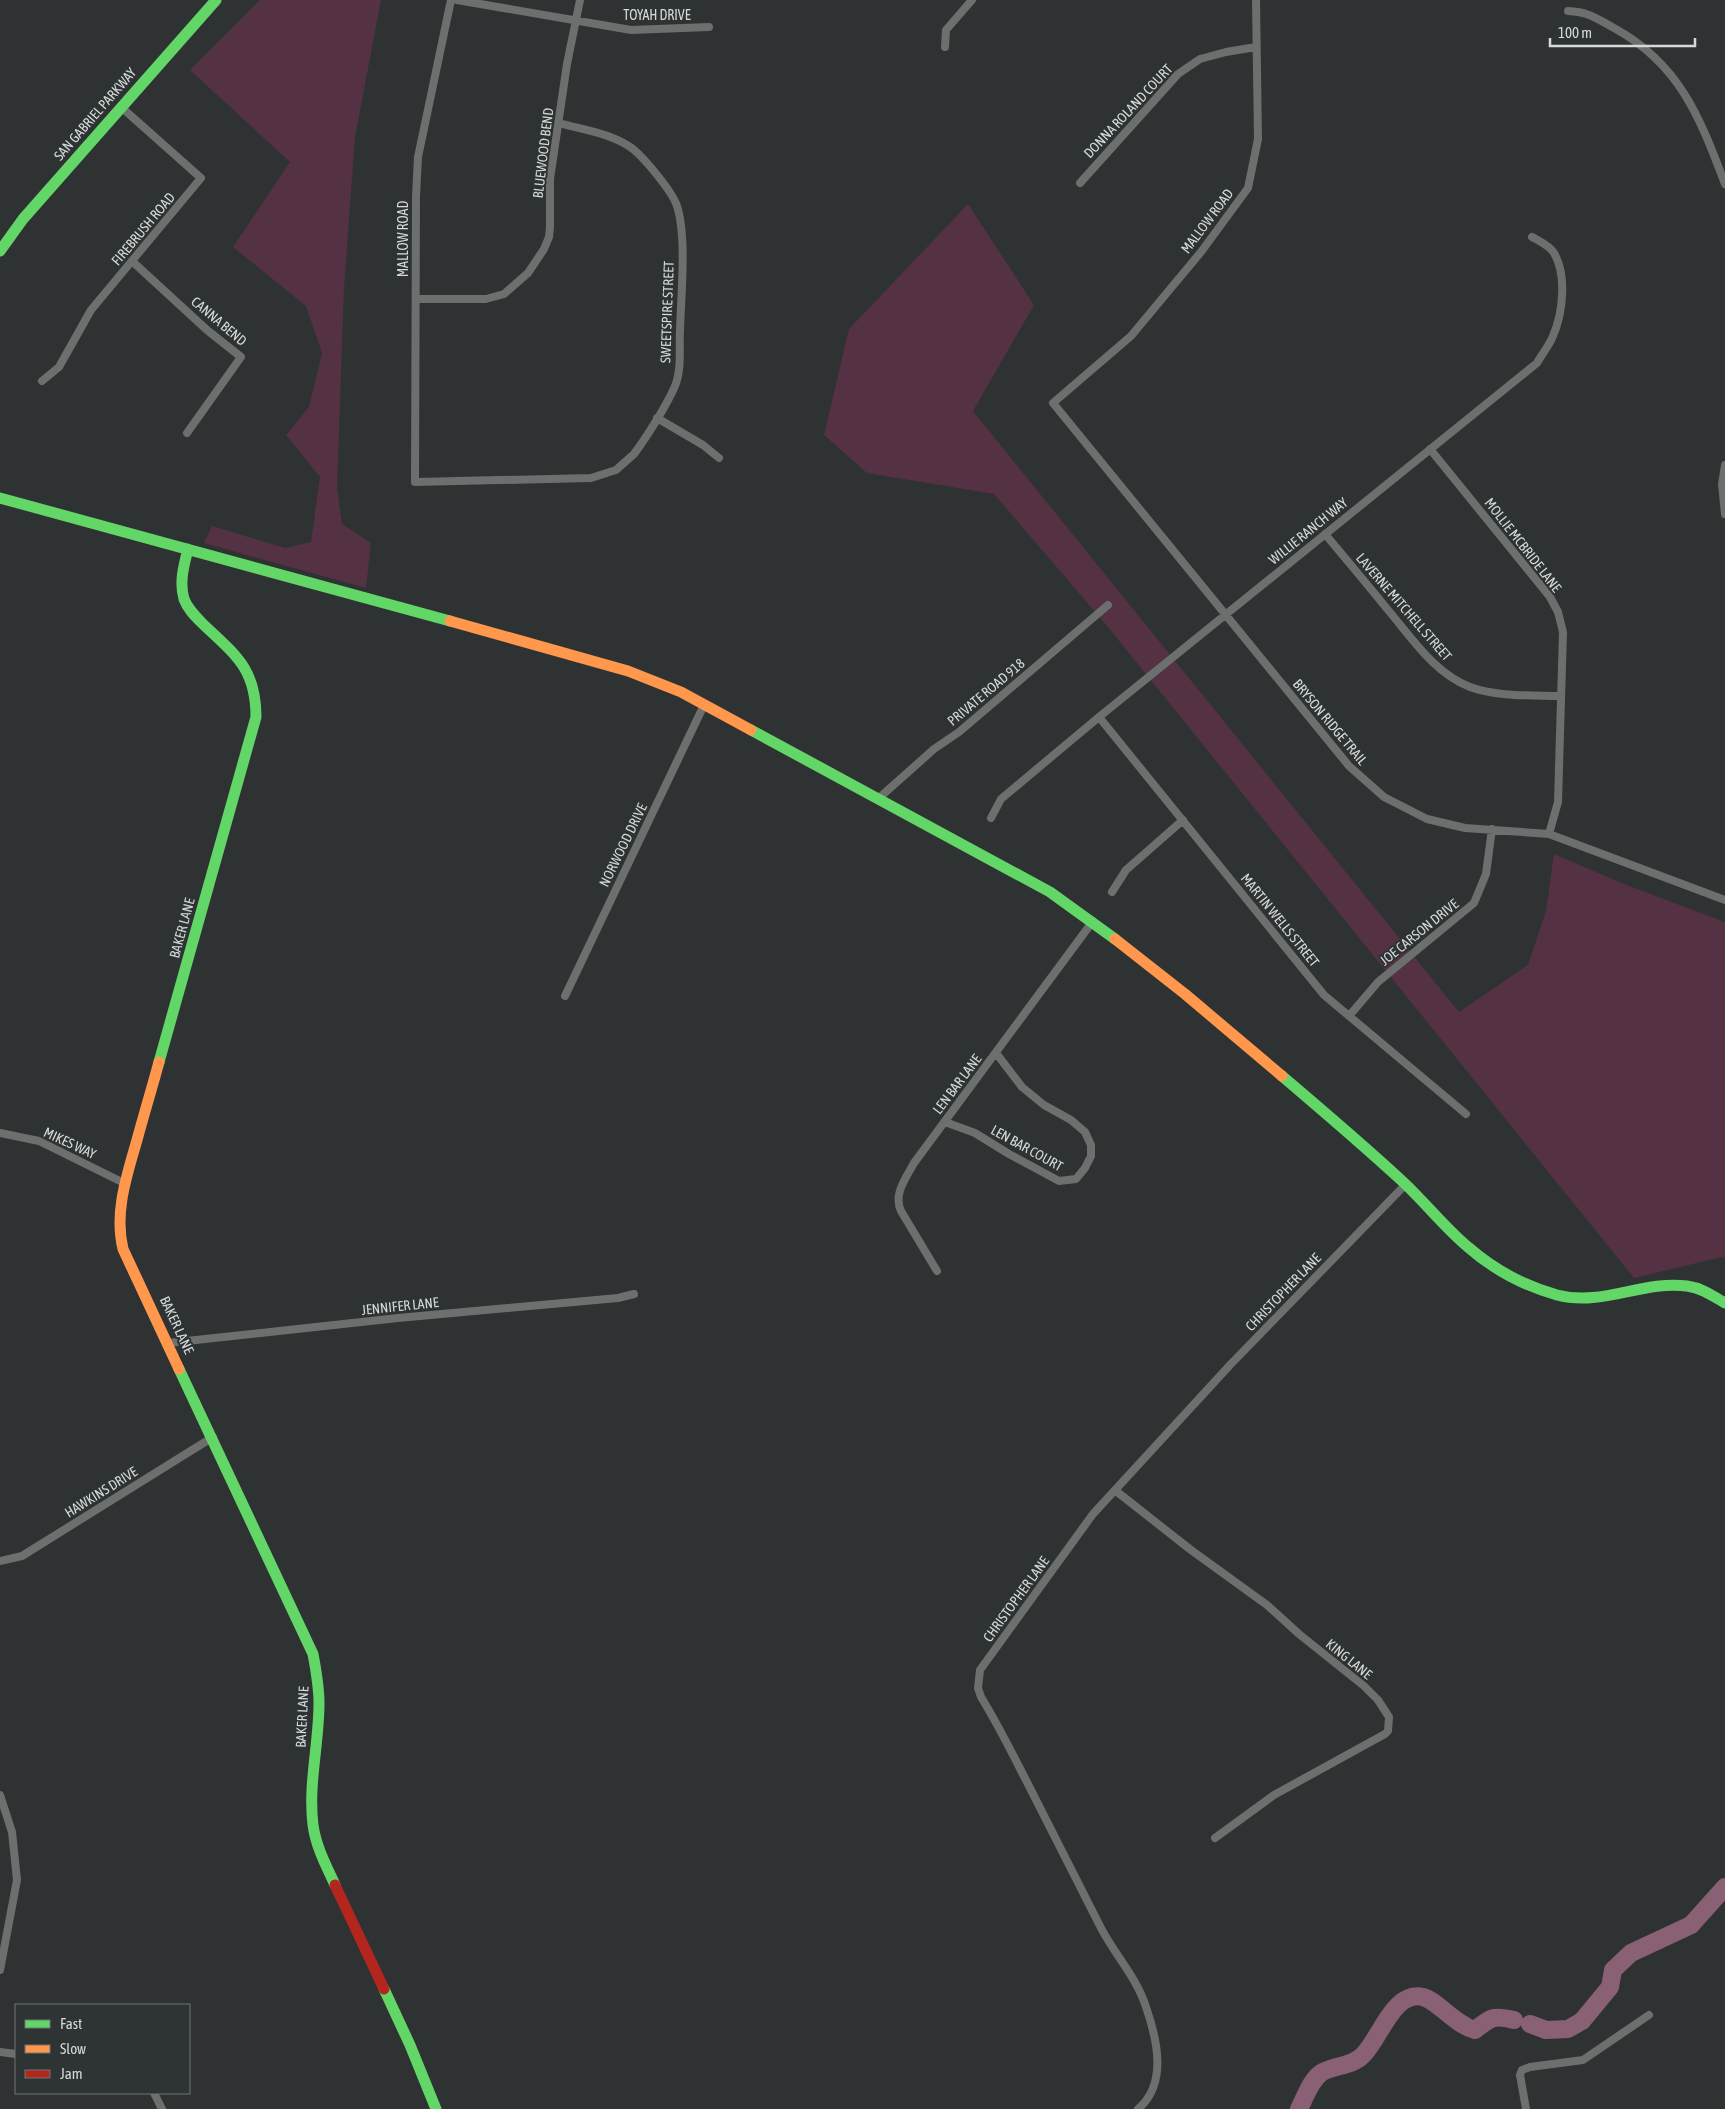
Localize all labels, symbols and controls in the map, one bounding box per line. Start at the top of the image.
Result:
street label: TOYAH DRIVE [623,7,691,23]
scale bar [1550,15,1695,47]
text: 100 m [1558,24,1592,41]
street label: DONNA ROLAND COURT [1080,61,1176,161]
street label: SAN GABRIEL PARKWAY [51,64,140,163]
street label: BLUEWOOD BEND [530,107,557,199]
street label: MALLOW ROAD [1178,185,1237,256]
street label: FIREBRUSH ROAD [108,189,178,269]
street label: MALLOW ROAD [395,201,411,277]
street label: SWEETSPIRE STREET [657,261,677,363]
street label: CANNA BEND [188,293,250,349]
street label: WILLIE RANCH WAY [1265,494,1351,568]
street label: MOLLIE MCBRIDE LANE [1481,495,1565,595]
street label: LAVERNE MITCHELL STREET [1353,550,1455,664]
street label: PRIVATE ROAD 918 [944,655,1028,729]
street label: BRYSON RIDGE TRAIL [1290,676,1371,768]
street label: NORWOOD DRIVE [596,801,650,889]
street label: MARTIN WELLS STREET [1238,870,1322,970]
street label: BAKER LANE [166,896,198,960]
street label: JOE CARSON DRIVE [1377,896,1461,968]
street label: LEN BAR LANE [929,1051,985,1117]
street label: LEN BAR COURT [988,1122,1066,1174]
street label: MIKES WAY [41,1124,99,1162]
street label: CHRISTOPHER LANE [1242,1250,1324,1334]
street label: BAKER LANE [157,1294,197,1356]
street label: JENNIFER LANE [361,1294,439,1318]
street label: HAWKINS DRIVE [62,1463,140,1521]
street label: CHRISTOPHER LANE [980,1553,1052,1645]
street label: KING LANE [1323,1636,1375,1682]
street label: BAKER LANE [292,1686,312,1748]
legend [15,2004,190,2094]
text: Fast [60,2015,82,2032]
text: Slow [60,2040,86,2057]
text: Jam [60,2065,83,2082]

